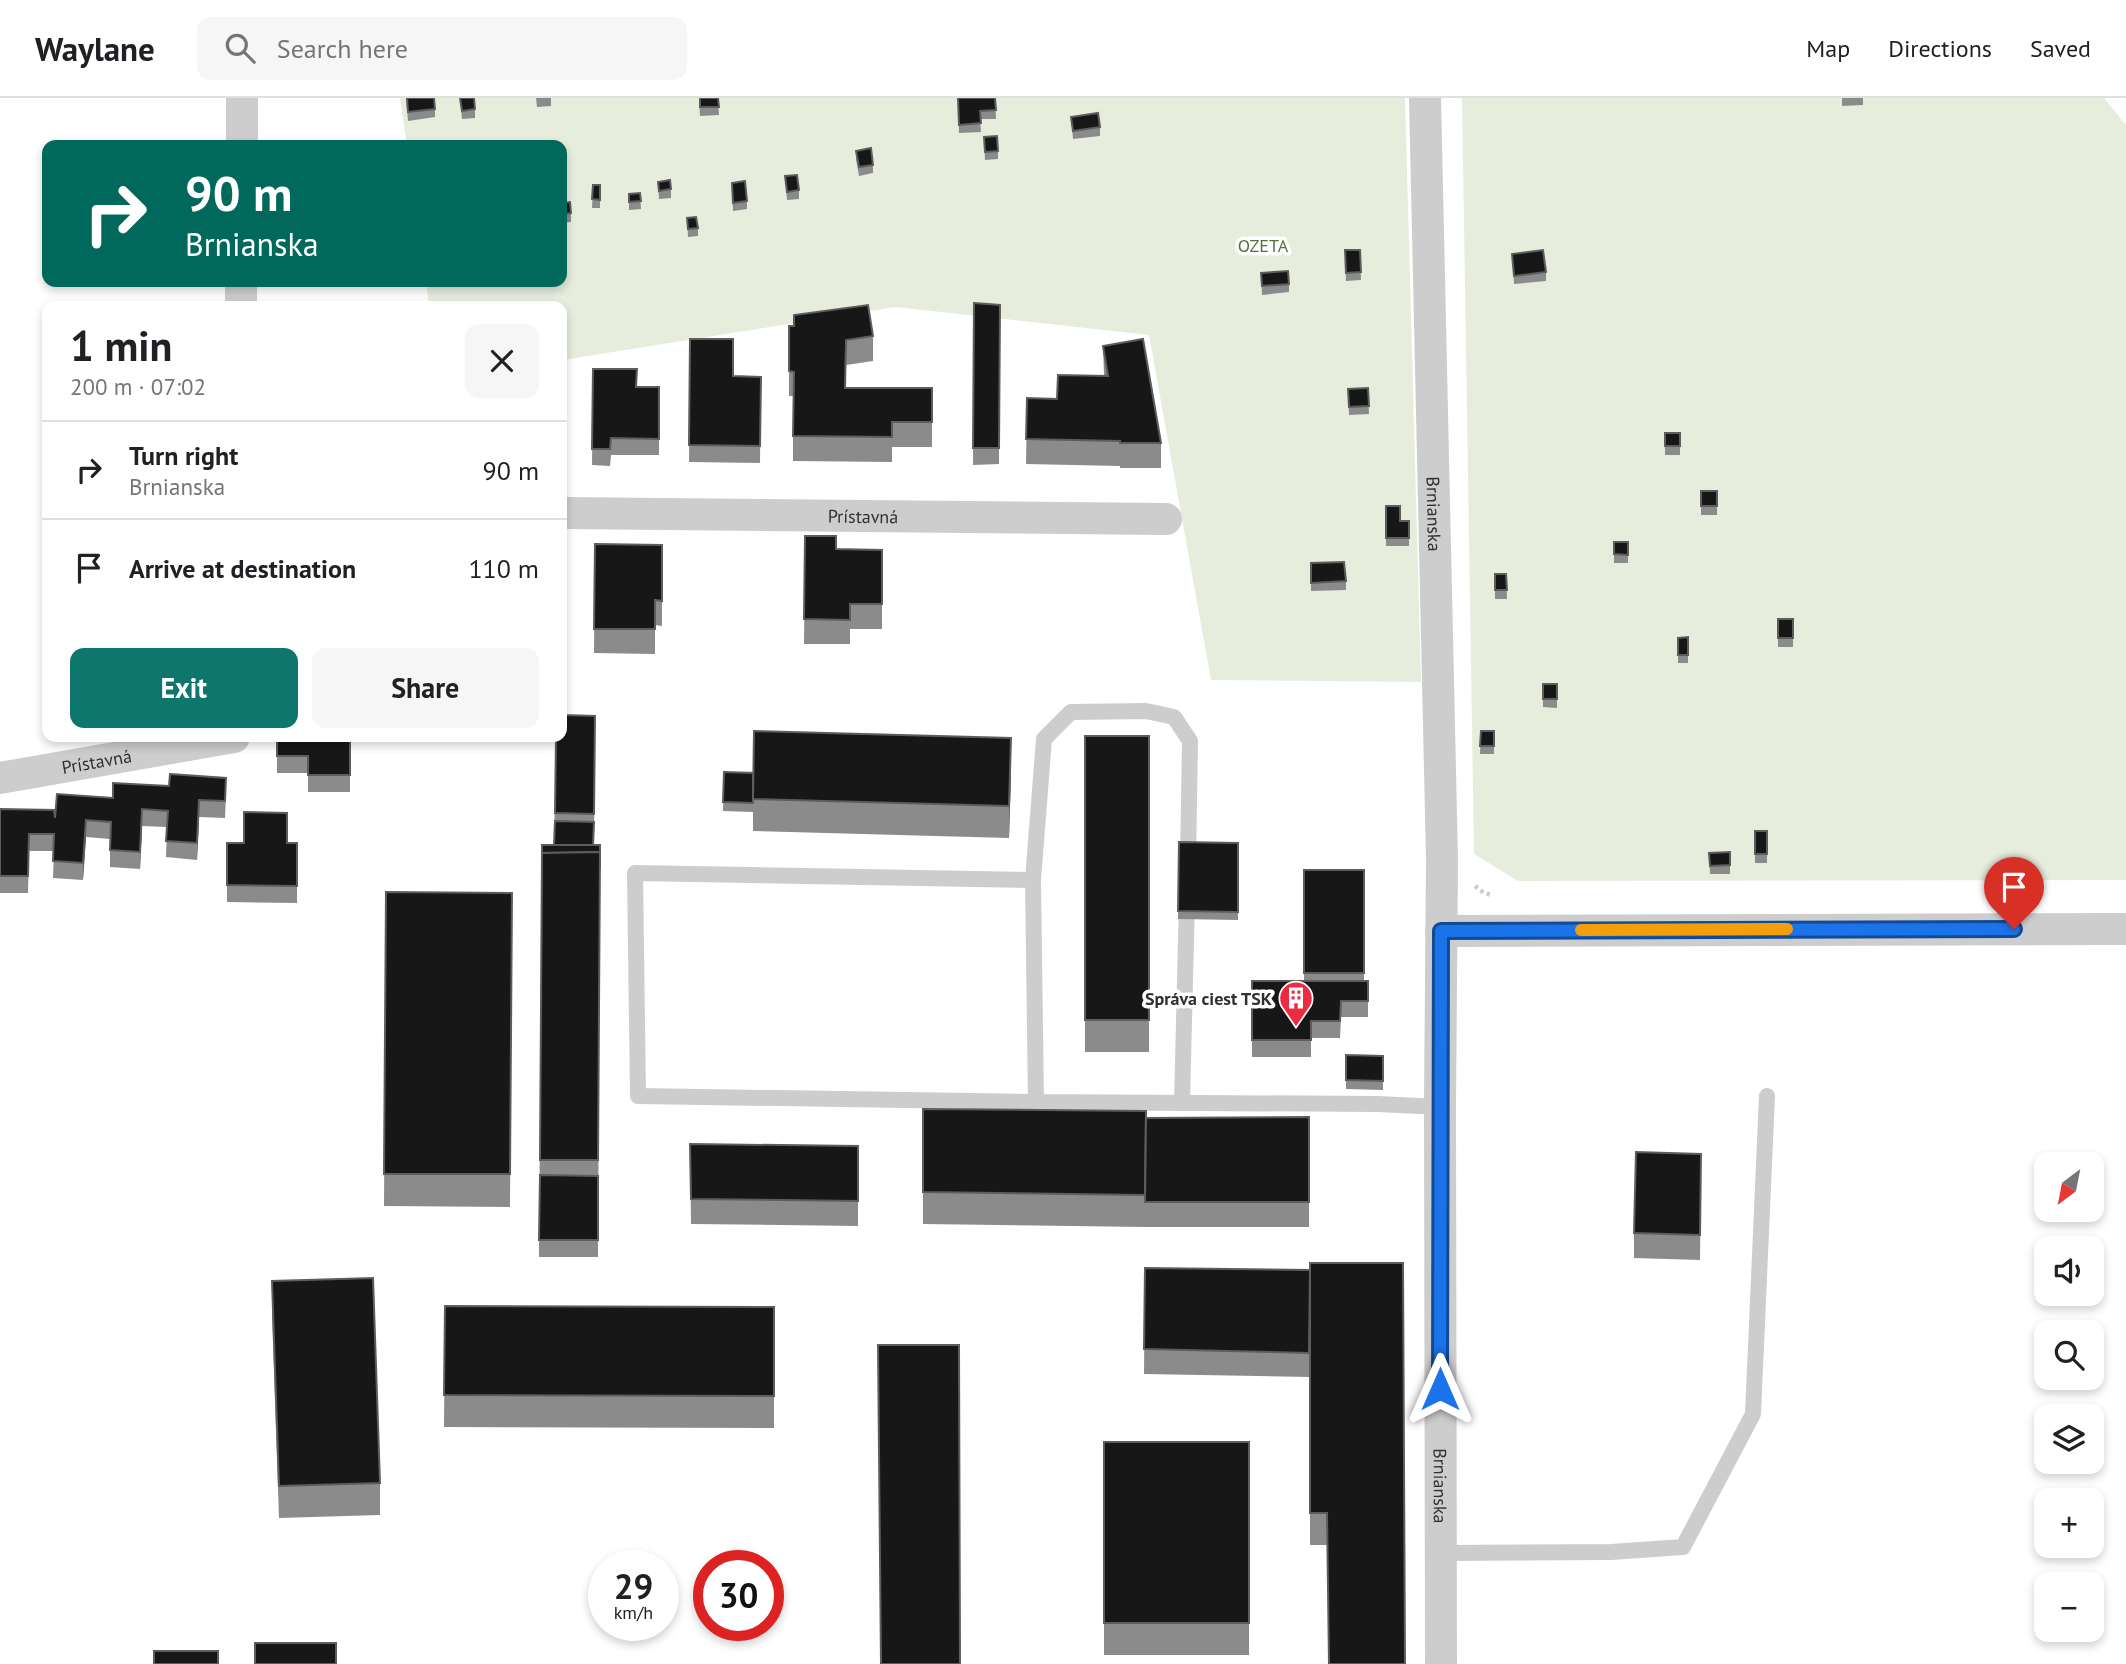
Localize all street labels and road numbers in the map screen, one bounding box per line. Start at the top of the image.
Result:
street label: Brnianska [1422,476,1447,552]
street label: Prístavná [828,504,898,528]
street label: Prístavná [60,744,133,778]
street label: Brnianska [1429,1448,1452,1523]

